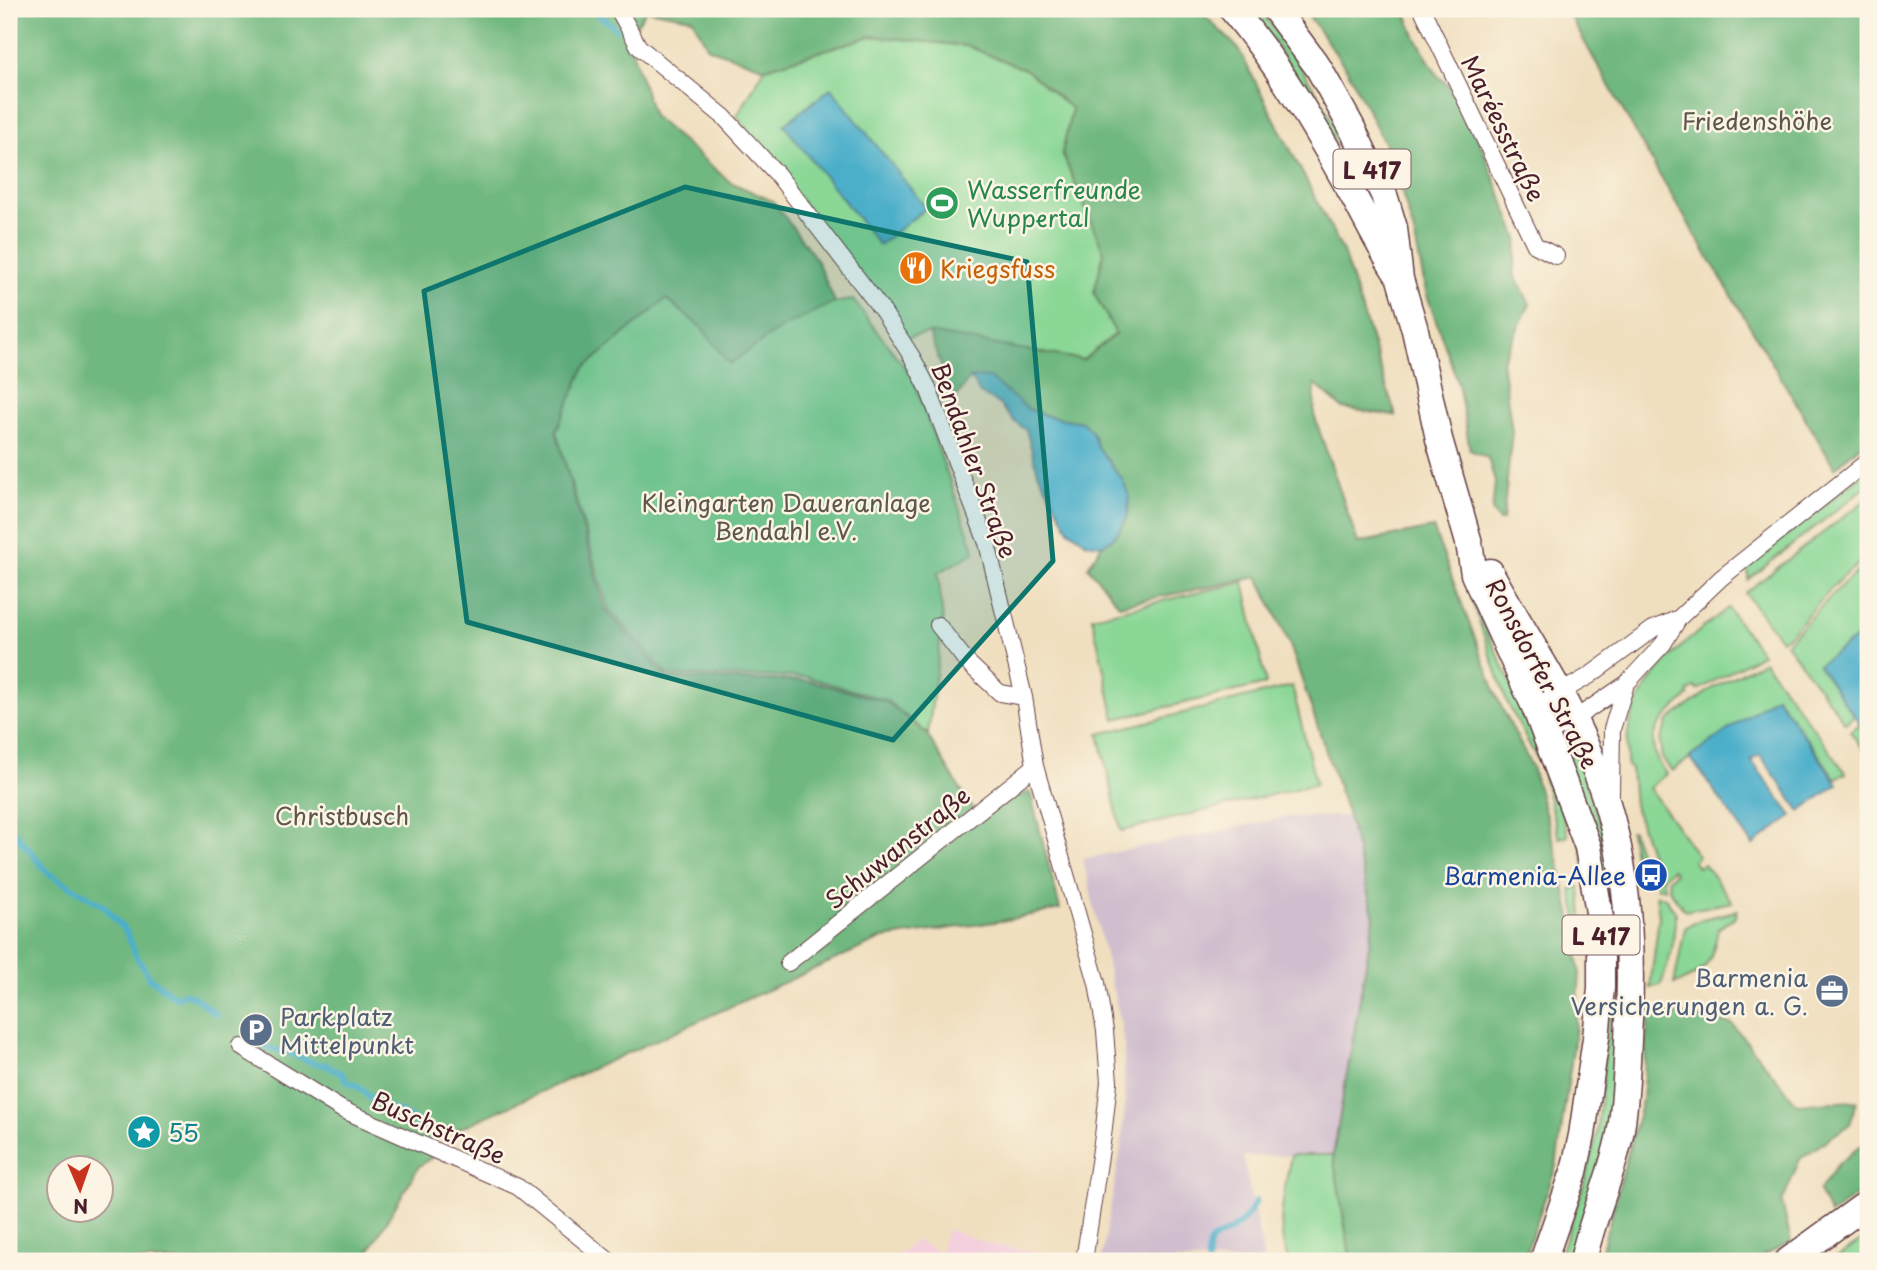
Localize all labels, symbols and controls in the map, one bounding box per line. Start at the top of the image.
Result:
street label: Maréesstraße [1453,49,1555,207]
park label: Friedenshöhe [1682,102,1832,138]
road number: L 417 [1334,150,1410,188]
place label: Wasserfreunde Wuppertal [967,171,1141,235]
sports icon: Wasserfreunde Wuppertal [923,184,961,222]
restaurant icon: Kriegsfuss [897,249,935,287]
place label: Kriegsfuss [940,250,1055,286]
street label: Bendahler Straße [923,357,1027,563]
park label: Kleingarten Daueranlage Bendahl e.V. [641,484,931,548]
street label: Ronsdorfer Straße [1478,571,1608,775]
street label: Schuwanstraße [817,777,977,917]
park label: Christbusch [275,797,409,833]
bus stop icon: Barmenia-Allee [1632,856,1670,894]
place label: Barmenia-Allee [1443,857,1626,893]
road number: L 417 [1562,916,1640,954]
place label: Barmenia Versicherungen a. G. [1570,959,1808,1023]
office icon: Barmenia Versicherungen a. G. [1813,972,1851,1010]
place label: Parkplatz Mittelpunkt [280,998,414,1062]
parking icon: Parkplatz Mittelpunkt [237,1011,275,1049]
street label: Buschstraße [366,1081,512,1173]
place icon: 55 [125,1113,163,1151]
place label: 55 [168,1114,199,1150]
north arrow [46,1154,116,1224]
text: N [73,1193,89,1221]

